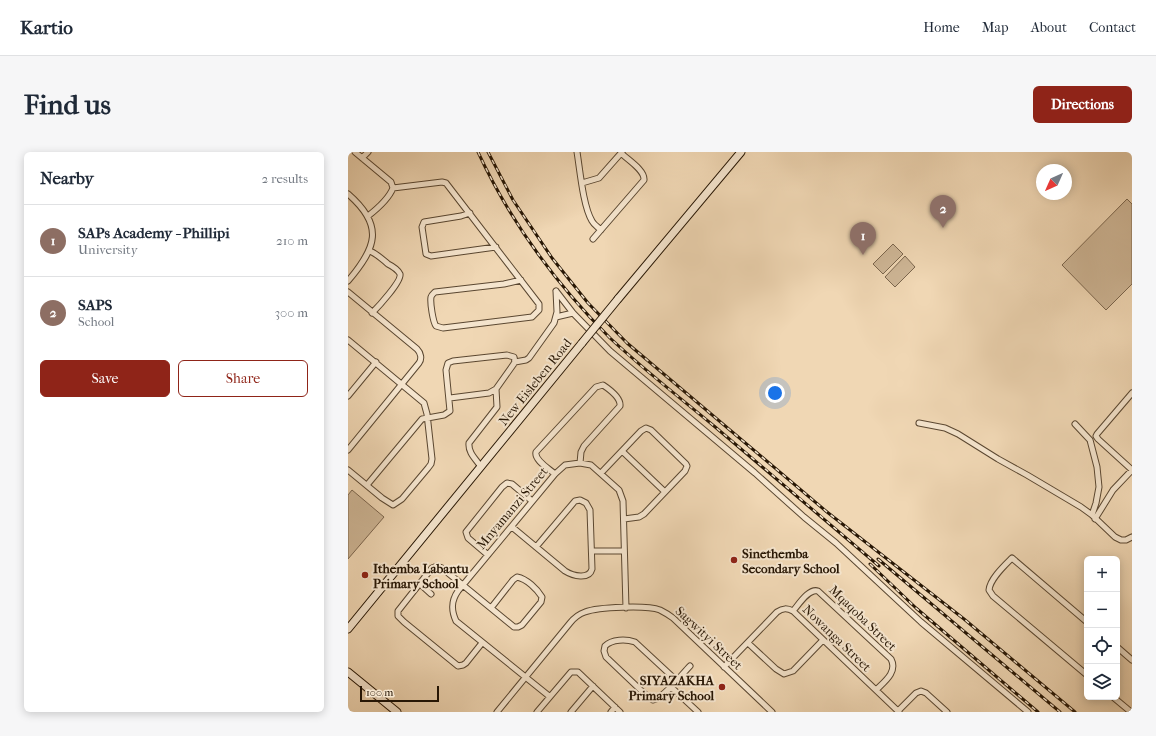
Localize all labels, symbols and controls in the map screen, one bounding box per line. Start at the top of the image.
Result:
text: Kartio [20,17,73,39]
text: Home [923,19,960,36]
text: Map [982,19,1009,36]
text: About [1031,19,1067,36]
text: Contact [1089,19,1136,36]
button: Directions [1033,86,1132,123]
text: Find us [24,88,111,121]
north arrow [1036,164,1072,200]
text: Nearby [40,168,94,188]
text: 2 results [262,171,308,186]
pin: 2 [930,195,956,228]
pin: 1 [850,222,876,255]
text: SAPs Academy - Phillipi [78,224,230,242]
text: 1 [51,233,55,248]
text: 210 m [276,233,308,248]
text: University [78,242,138,257]
text: SAPS [78,296,112,314]
text: 2 [50,305,56,320]
text: 300 m [275,305,308,320]
text: School [78,314,114,329]
street label: New Eisleben Road [495,335,575,428]
button: Save [40,360,170,397]
button: Share [178,360,308,397]
your location [765,383,785,403]
street label: Mnyamanzi Street [473,464,551,552]
place label: Sinethemba Secondary School [742,546,840,577]
marker: Sinethemba Secondary School [729,555,739,565]
map controls [1084,556,1120,700]
button: + [1084,556,1120,592]
place label: Ithemba Labantu Primary School [373,561,469,592]
marker: Ithemba Labantu Primary School [360,570,370,580]
street label: Mqaqoba Street [826,582,900,654]
button: − [1084,592,1120,628]
street label: Nowanga Street [800,602,875,675]
street label: Sagwityi Street [672,603,746,673]
button: locate [1084,628,1120,664]
button: layers [1084,664,1120,700]
place label: SIYAZAKHA Primary School [628,673,715,704]
marker: SIYAZAKHA Primary School [717,682,727,692]
scale bar [360,684,439,703]
text: 100 m [366,686,394,699]

